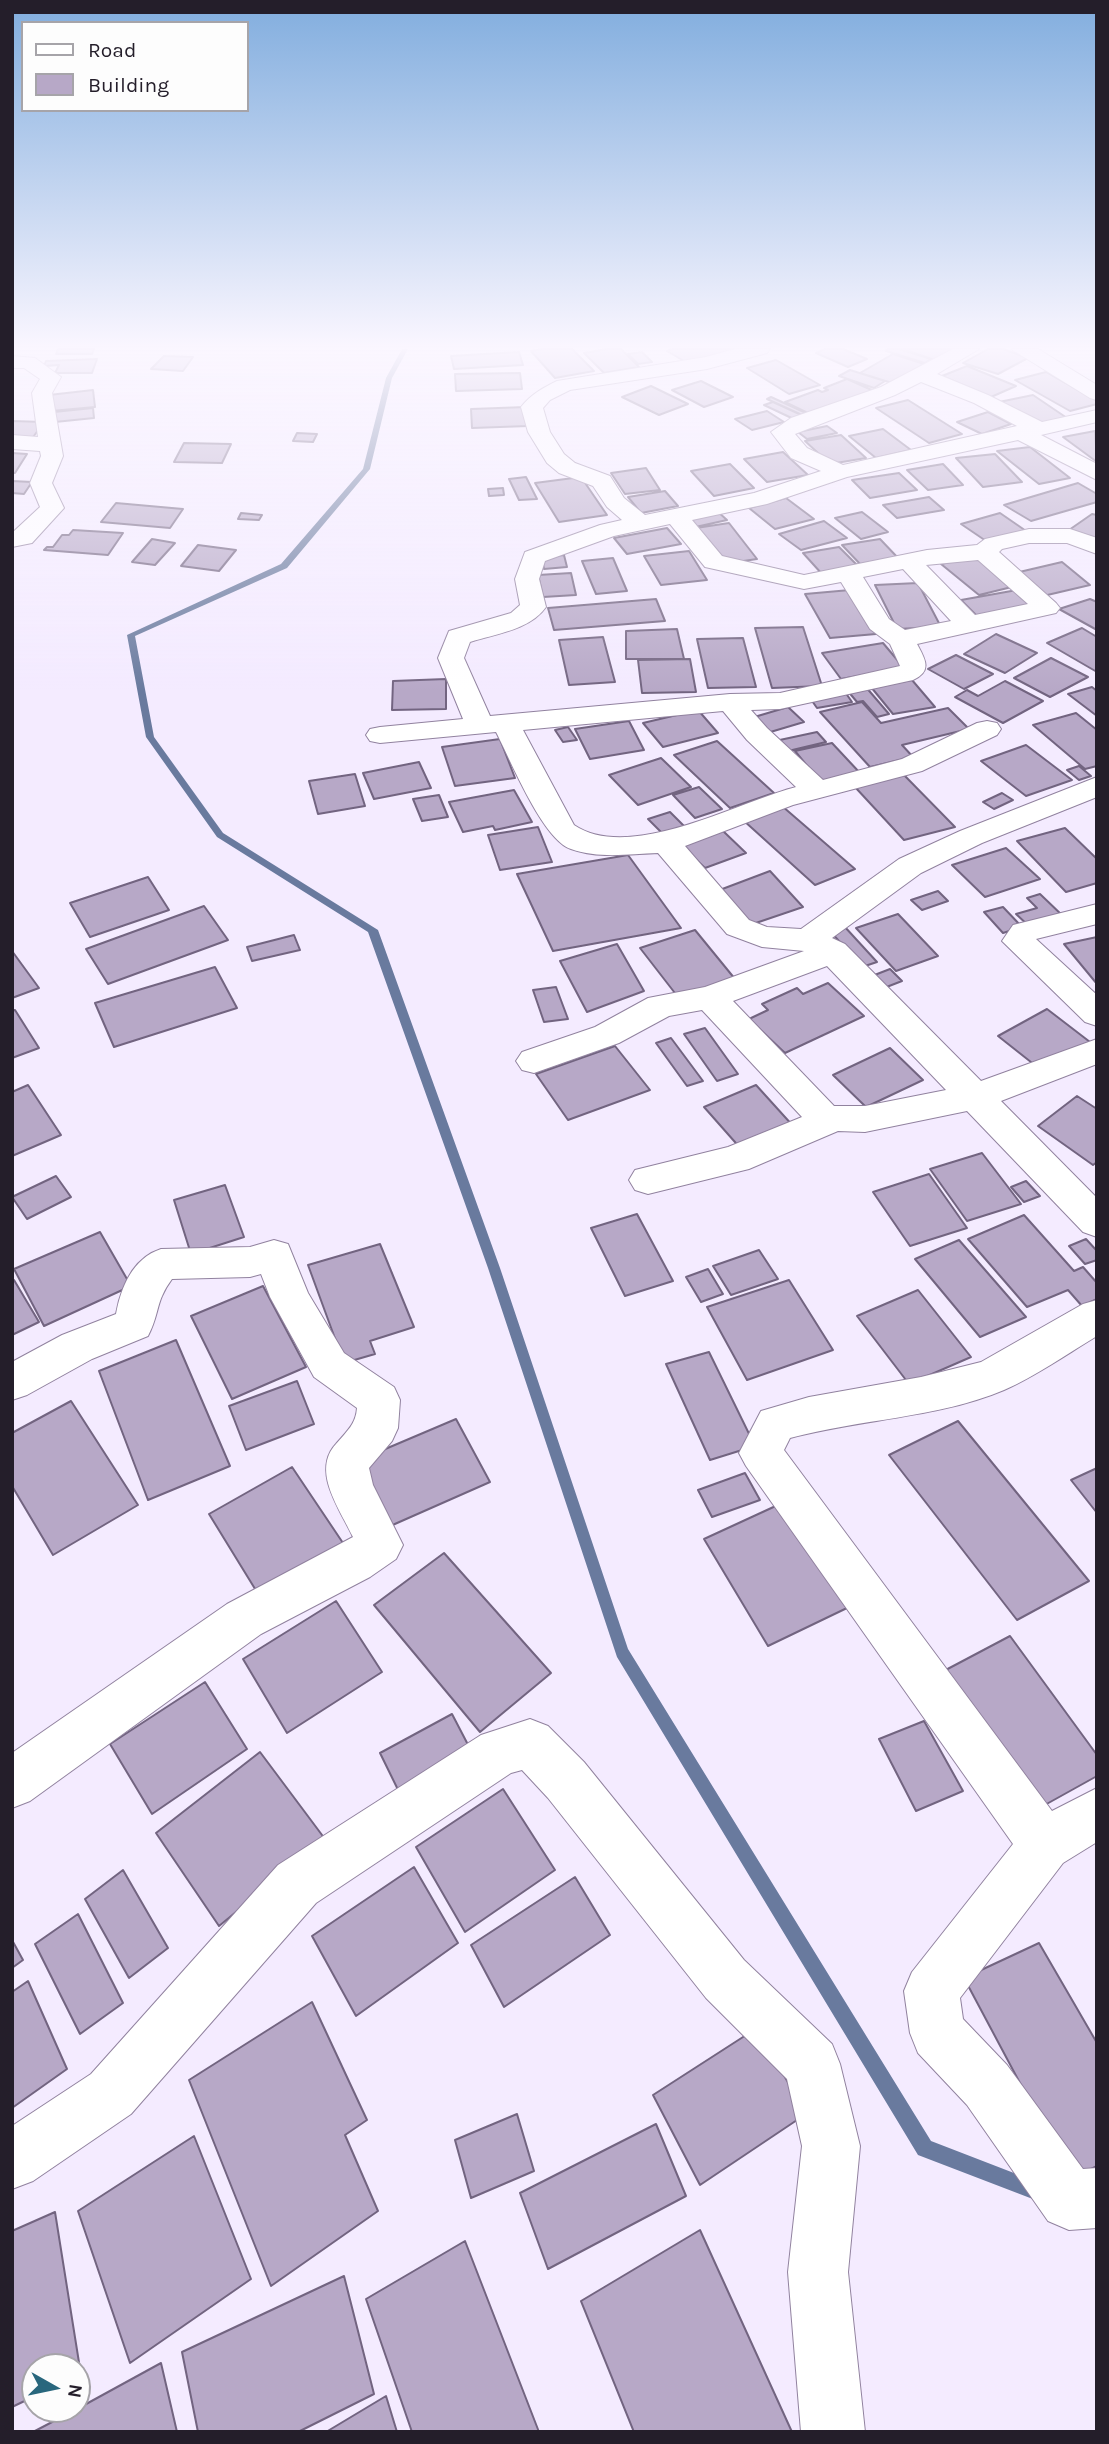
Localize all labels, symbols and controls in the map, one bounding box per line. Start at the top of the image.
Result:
legend [21,21,248,112]
text: Road [88,38,136,62]
text: Building [88,73,169,97]
north arrow [21,2353,91,2423]
text: N [63,2383,87,2399]

